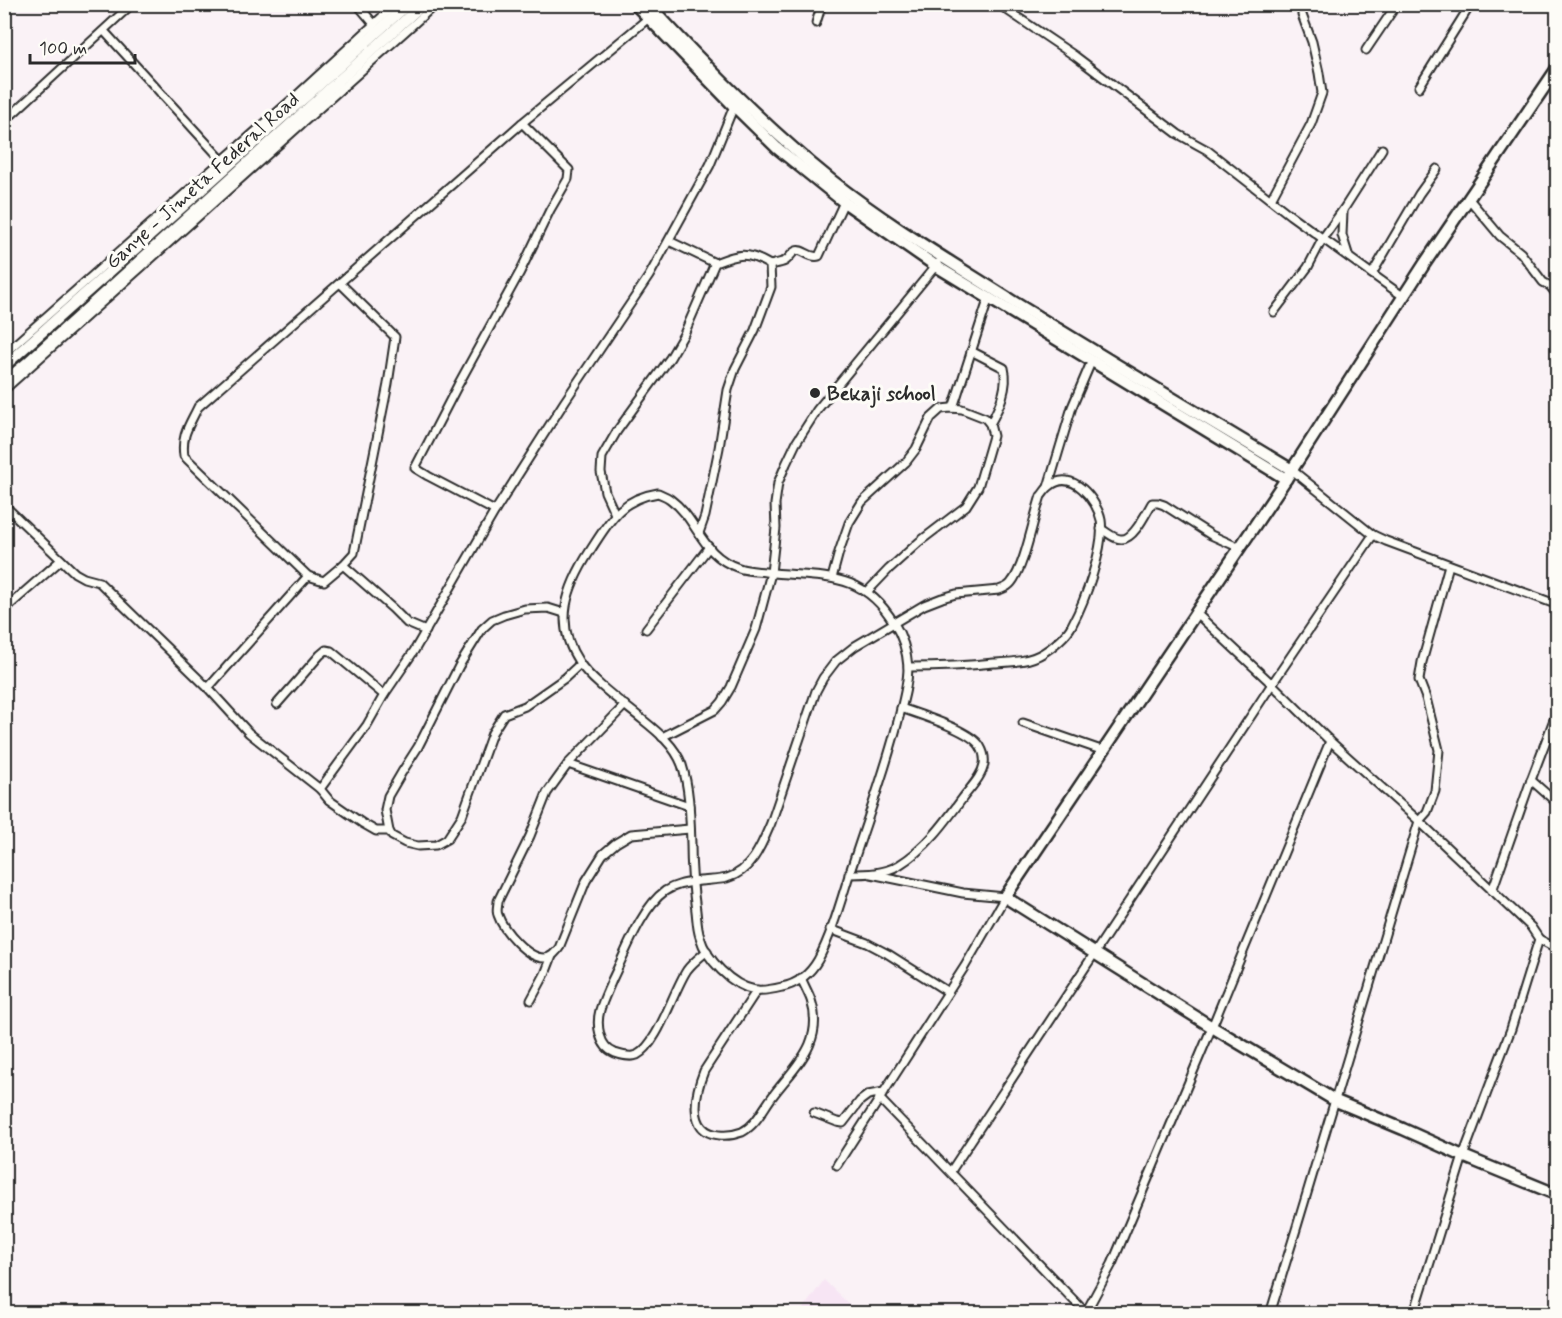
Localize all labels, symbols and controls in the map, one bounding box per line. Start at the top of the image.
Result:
scale bar [30,27,135,65]
text: 100 m [39,37,87,61]
street label: Ganye - Jimeta Federal Road [100,87,306,276]
place label: Bekaji school [827,381,936,408]
marker: Bekaji school [808,386,822,400]

